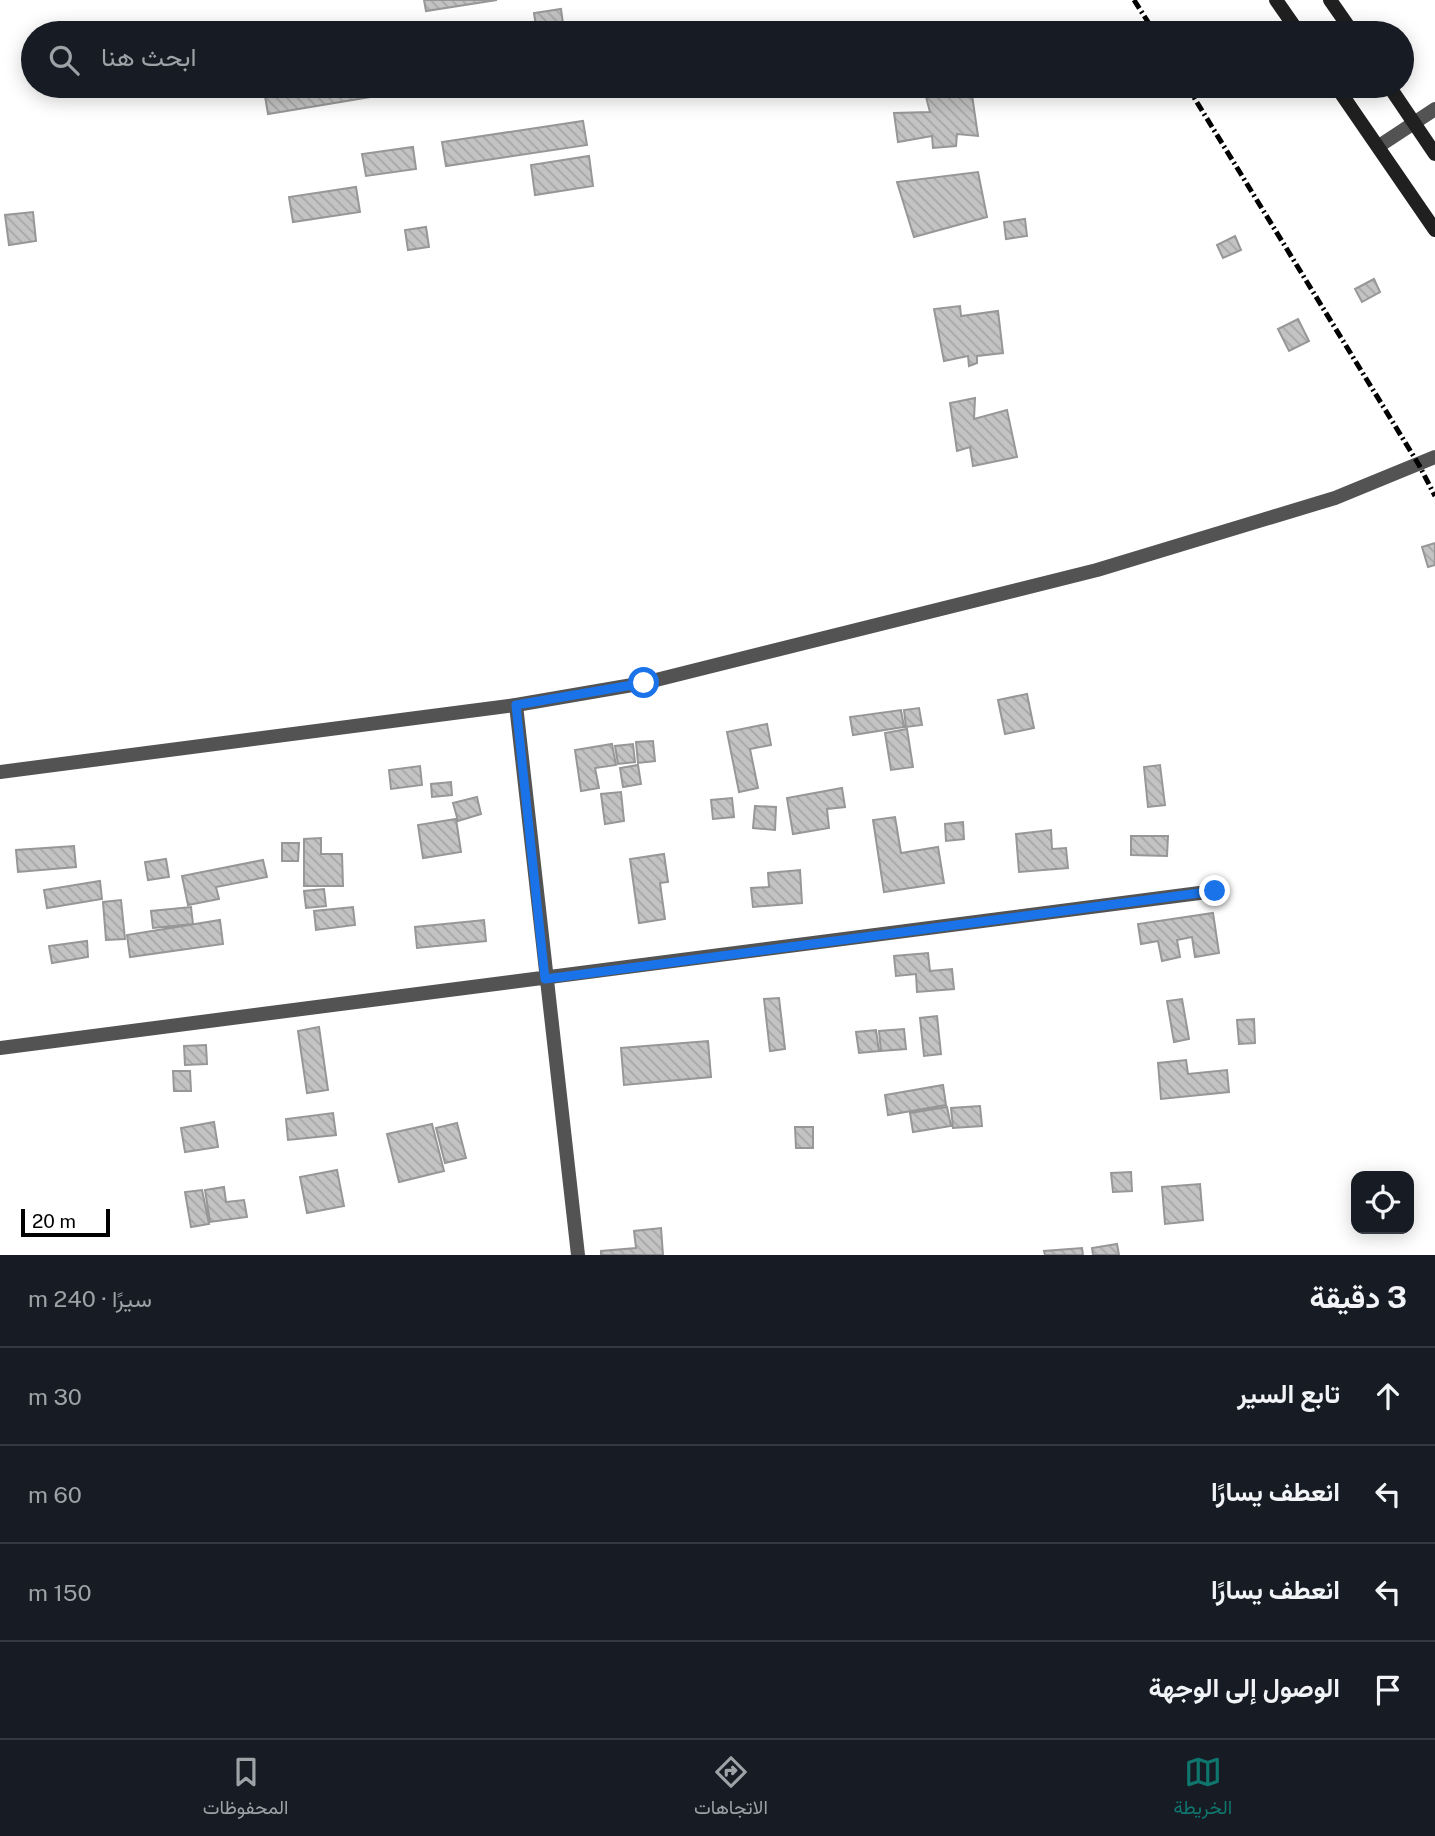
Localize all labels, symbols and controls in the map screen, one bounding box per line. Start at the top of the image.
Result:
search box [21,21,1414,98]
icon: search [45,41,83,79]
text: ابحث هنا [101,41,197,72]
route start [628,667,659,698]
route end [1199,875,1230,906]
map controls [1351,1171,1414,1234]
button: locate [1351,1171,1414,1234]
scale bar [21,1206,110,1238]
text: 20 m [32,1210,76,1232]
text: 3 دقيقة [1310,1279,1407,1315]
text: سيرًا · 240 m [28,1285,152,1312]
icon: ahead [1369,1377,1407,1415]
text: تابع السير [1237,1378,1340,1409]
text: 30 m [28,1383,82,1410]
icon: left [1369,1475,1407,1513]
text: انعطف يسارًا [1211,1476,1340,1507]
text: 60 m [28,1481,82,1508]
icon: left [1369,1573,1407,1611]
text: انعطف يسارًا [1211,1574,1340,1605]
text: 150 m [28,1579,92,1606]
icon: arrive [1369,1671,1407,1709]
text: الوصول إلى الوجهة [1149,1672,1340,1703]
tab: المحفوظات [203,1753,288,1824]
tab: الاتجاهات [694,1753,768,1824]
tab: الخريطة [1173,1753,1232,1824]

